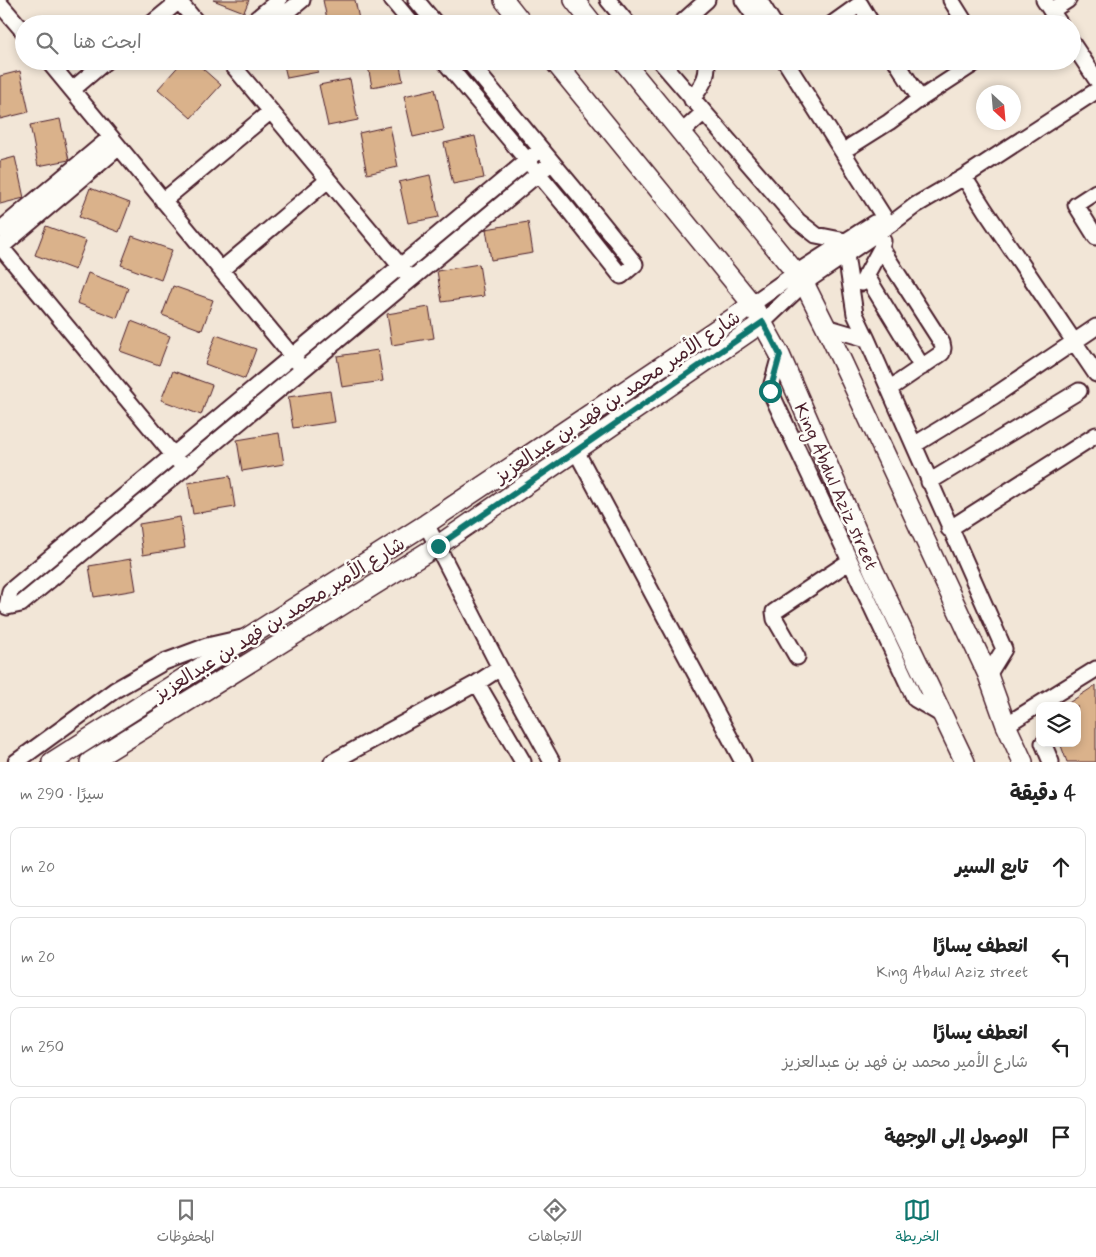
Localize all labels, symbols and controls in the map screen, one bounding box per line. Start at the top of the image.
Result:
search box [15,15,1081,70]
icon: search [33,29,61,57]
text: ابحث هنا [73,30,142,55]
north arrow [976,85,1021,130]
street label: شارع الأمير محمد بن فهد بن عبدالعزيز [488,305,746,490]
route start [759,380,782,403]
street label: King Abdul Aziz street [786,399,884,575]
street label: شارع الأمير محمد بن فهد بن عبدالعزيز [147,531,410,708]
route end [427,535,450,558]
map controls [1036,702,1081,747]
button: layers [1036,702,1081,747]
text: 4 دقيقة [1010,780,1076,808]
text: سيرًا · 290 m [20,784,104,805]
icon: ahead [1047,853,1075,881]
text: تابع السير [955,855,1028,880]
text: 20 m [21,857,55,878]
text: انعطف يسارًا [933,934,1028,959]
icon: left [1047,943,1075,971]
text: 20 m [21,947,55,968]
text: King Abdul Aziz street [876,962,1028,983]
text: انعطف يسارًا [933,1021,1028,1046]
icon: left [1047,1033,1075,1061]
text: 250 m [21,1037,64,1058]
text: شارع الأمير محمد بن فهد بن عبدالعزيز [783,1052,1028,1073]
icon: arrive [1047,1123,1075,1151]
text: الوصول إلى الوجهة [884,1125,1028,1150]
tab: المحفوظات [157,1196,214,1249]
tab: الاتجاهات [528,1196,582,1249]
tab: الخريطة [896,1196,939,1249]

